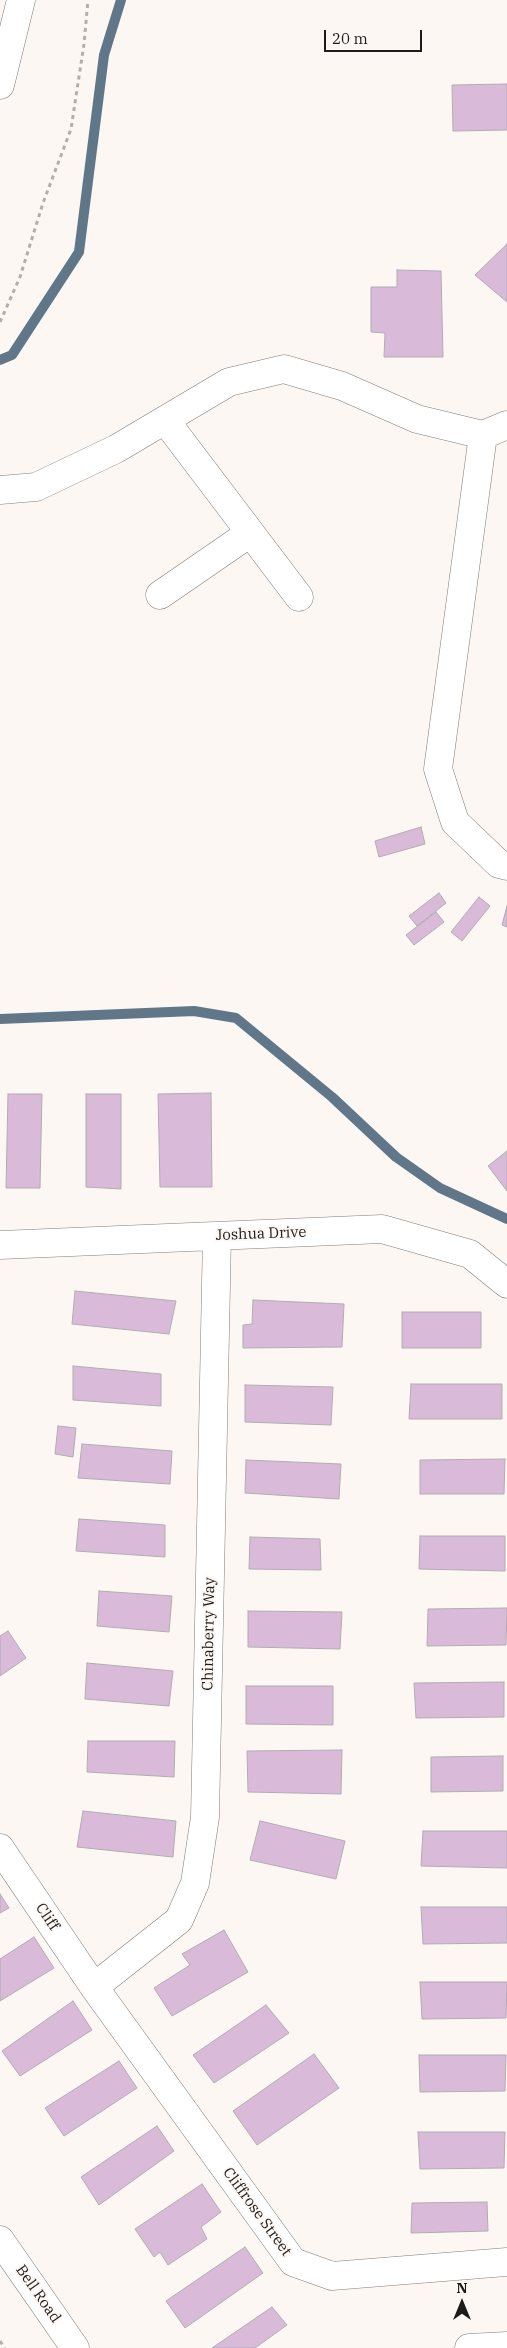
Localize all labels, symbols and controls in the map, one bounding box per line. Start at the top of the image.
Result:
scale bar [327,20,424,52]
text: 20 m [332,29,368,48]
street label: Joshua Drive [215,1223,307,1245]
street label: Chinaberry Way [199,1577,219,1691]
street label: Cliff [31,1900,63,1934]
street label: Cliffrose Street [219,2164,295,2260]
street label: Bell Road [12,2262,64,2326]
north arrow [437,2278,487,2328]
text: N [456,2279,468,2297]

